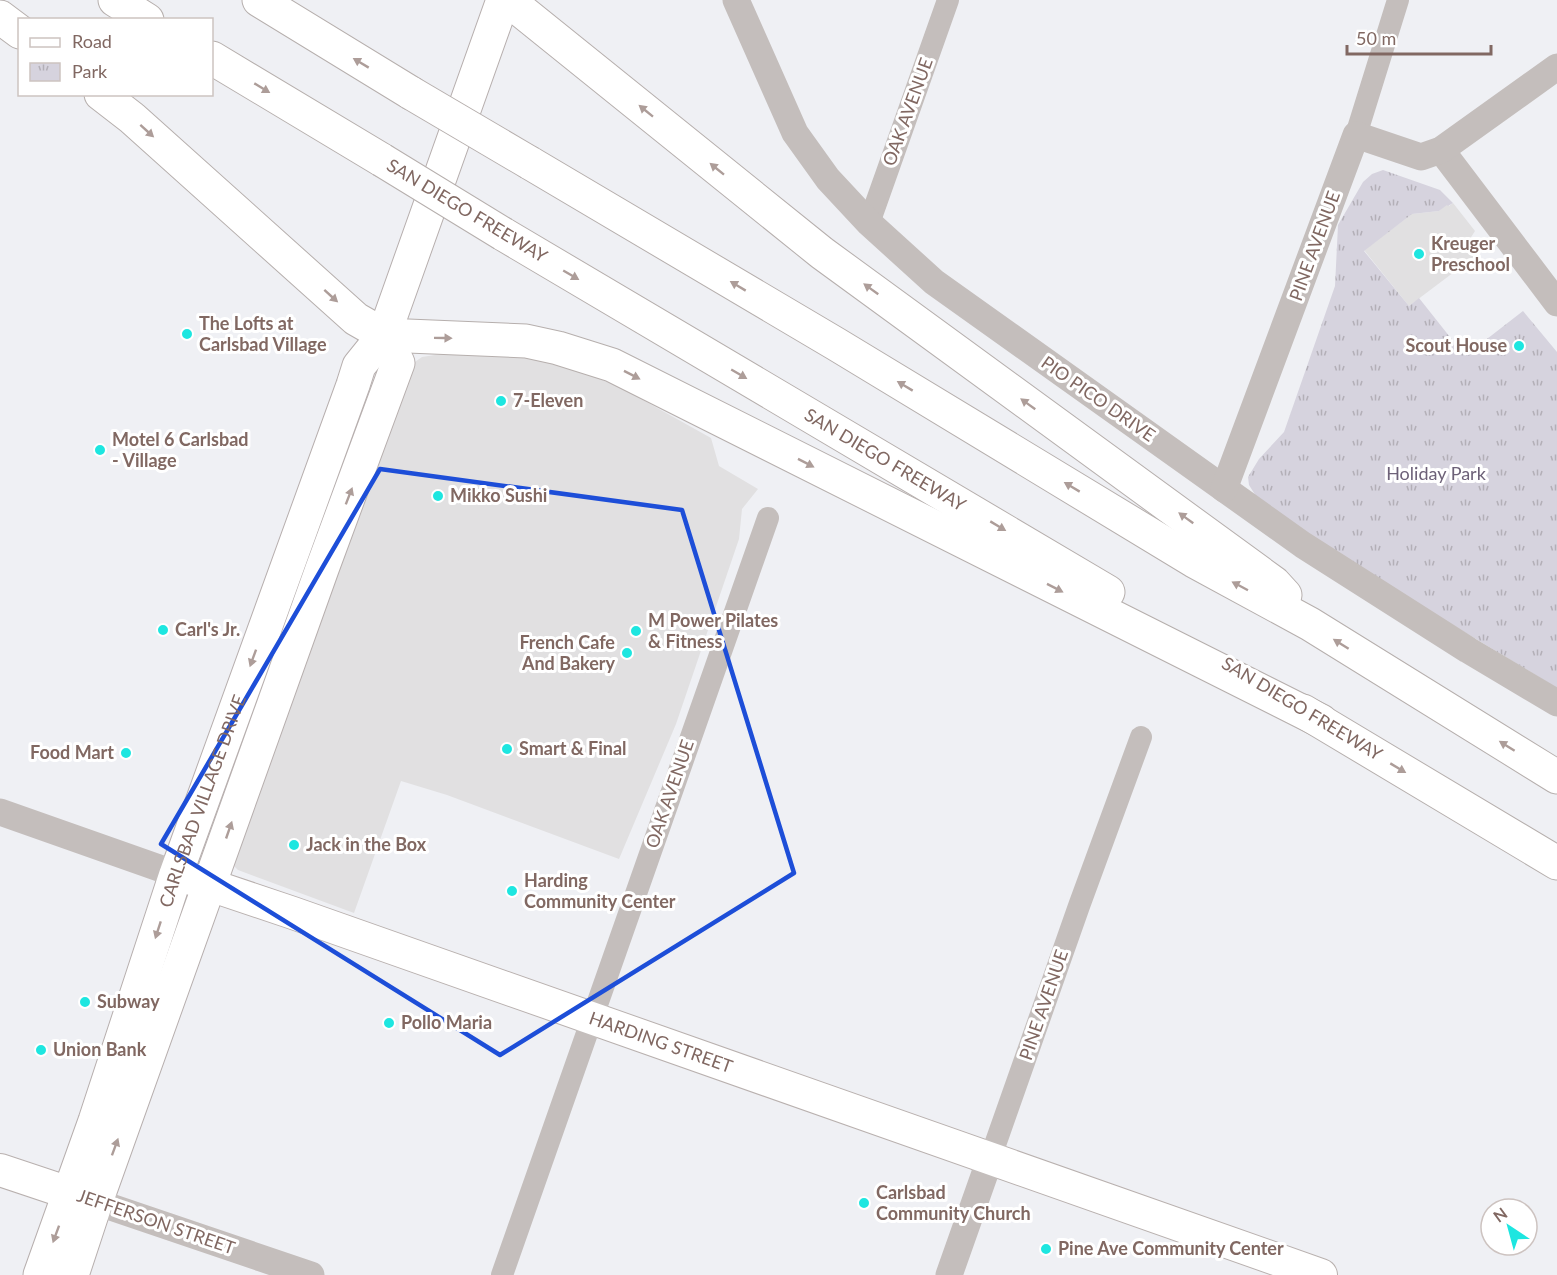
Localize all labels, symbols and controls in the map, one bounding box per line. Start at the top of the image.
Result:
legend [18,18,213,96]
scale bar [1347,18,1491,56]
text: 50 m [1356,27,1396,49]
text: Road [72,30,112,52]
street label: OAK AVENUE [877,55,937,169]
one-way arrow [353,57,369,68]
text: Park [72,60,108,82]
one-way arrow [254,82,270,93]
one-way arrow [638,105,653,117]
one-way arrow [139,124,154,137]
street label: SAN DIEGO FREEWAY [383,153,552,267]
one-way arrow [709,162,725,175]
street label: PINE AVENUE [1284,188,1344,304]
place label: Kreuger Preschool [1431,232,1510,275]
marker: Kreuger Preschool [1412,247,1426,261]
one-way arrow [563,269,579,280]
one-way arrow [730,280,746,291]
one-way arrow [863,283,879,295]
one-way arrow [324,289,339,303]
place label: The Lofts at Carlsbad Village [199,312,327,355]
marker: The Lofts at Carlsbad Village [180,327,194,341]
one-way arrow [433,333,452,343]
place label: Scout House [1405,334,1507,356]
marker: Scout House [1512,339,1526,353]
street label: PIO PICO DRIVE [1037,351,1160,446]
one-way arrow [731,368,747,379]
one-way arrow [624,370,641,380]
one-way arrow [896,381,913,391]
place label: 7-Eleven [513,389,583,411]
marker: 7-Eleven [494,394,508,408]
one-way arrow [1021,398,1036,410]
street label: SAN DIEGO FREEWAY [801,403,971,516]
place label: Motel 6 Carlsbad - Village [112,428,249,471]
marker: Motel 6 Carlsbad - Village [93,443,107,457]
one-way arrow [798,458,815,467]
park label: Holiday Park [1386,462,1487,484]
one-way arrow [1064,482,1080,493]
place label: Mikko Sushi [450,484,547,506]
one-way arrow [345,487,354,505]
marker: Mikko Sushi [431,489,445,503]
one-way arrow [1178,513,1193,525]
one-way arrow [990,520,1006,531]
one-way arrow [1231,581,1248,591]
one-way arrow [1047,583,1064,593]
place label: M Power Pilates & Fitness [648,609,778,652]
place label: Carl's Jr. [175,618,240,640]
marker: Carl's Jr. [156,623,170,637]
marker: M Power Pilates & Fitness [629,624,643,638]
place label: French Cafe And Bakery [519,631,616,674]
one-way arrow [1333,638,1350,649]
marker: French Cafe And Bakery [620,646,634,660]
one-way arrow [248,650,258,668]
street label: SAN DIEGO FREEWAY [1218,651,1387,765]
street label: CARLSBAD VILLAGE DRIVE [154,692,250,910]
place label: Smart & Final [519,737,627,759]
street label: OAK AVENUE [640,737,698,851]
place label: Food Mart [30,741,114,763]
one-way arrow [1499,741,1515,752]
marker: Smart & Final [500,742,514,756]
marker: Food Mart [119,746,133,760]
one-way arrow [1390,762,1406,773]
one-way arrow [224,820,234,838]
place label: Jack in the Box [306,833,427,855]
marker: Jack in the Box [287,838,301,852]
place label: Harding Community Center [524,869,676,912]
marker: Harding Community Center [505,884,519,898]
one-way arrow [153,921,162,939]
street label: PINE AVENUE [1014,947,1072,1063]
place label: Subway [97,990,160,1012]
marker: Subway [78,995,92,1009]
street label: HARDING STREET [586,1006,736,1077]
place label: Pollo Maria [401,1011,492,1033]
marker: Pollo Maria [382,1016,396,1030]
place label: Union Bank [53,1038,147,1060]
marker: Union Bank [34,1043,48,1057]
one-way arrow [111,1138,121,1156]
place label: Carlsbad Community Church [876,1181,1031,1224]
street label: JEFFERSON STREET [74,1184,239,1259]
marker: Carlsbad Community Church [857,1196,871,1210]
north arrow [1479,1197,1539,1257]
text: N [1489,1203,1510,1226]
one-way arrow [50,1225,60,1243]
place label: Pine Ave Community Center [1058,1237,1284,1259]
marker: Pine Ave Community Center [1039,1242,1053,1256]

